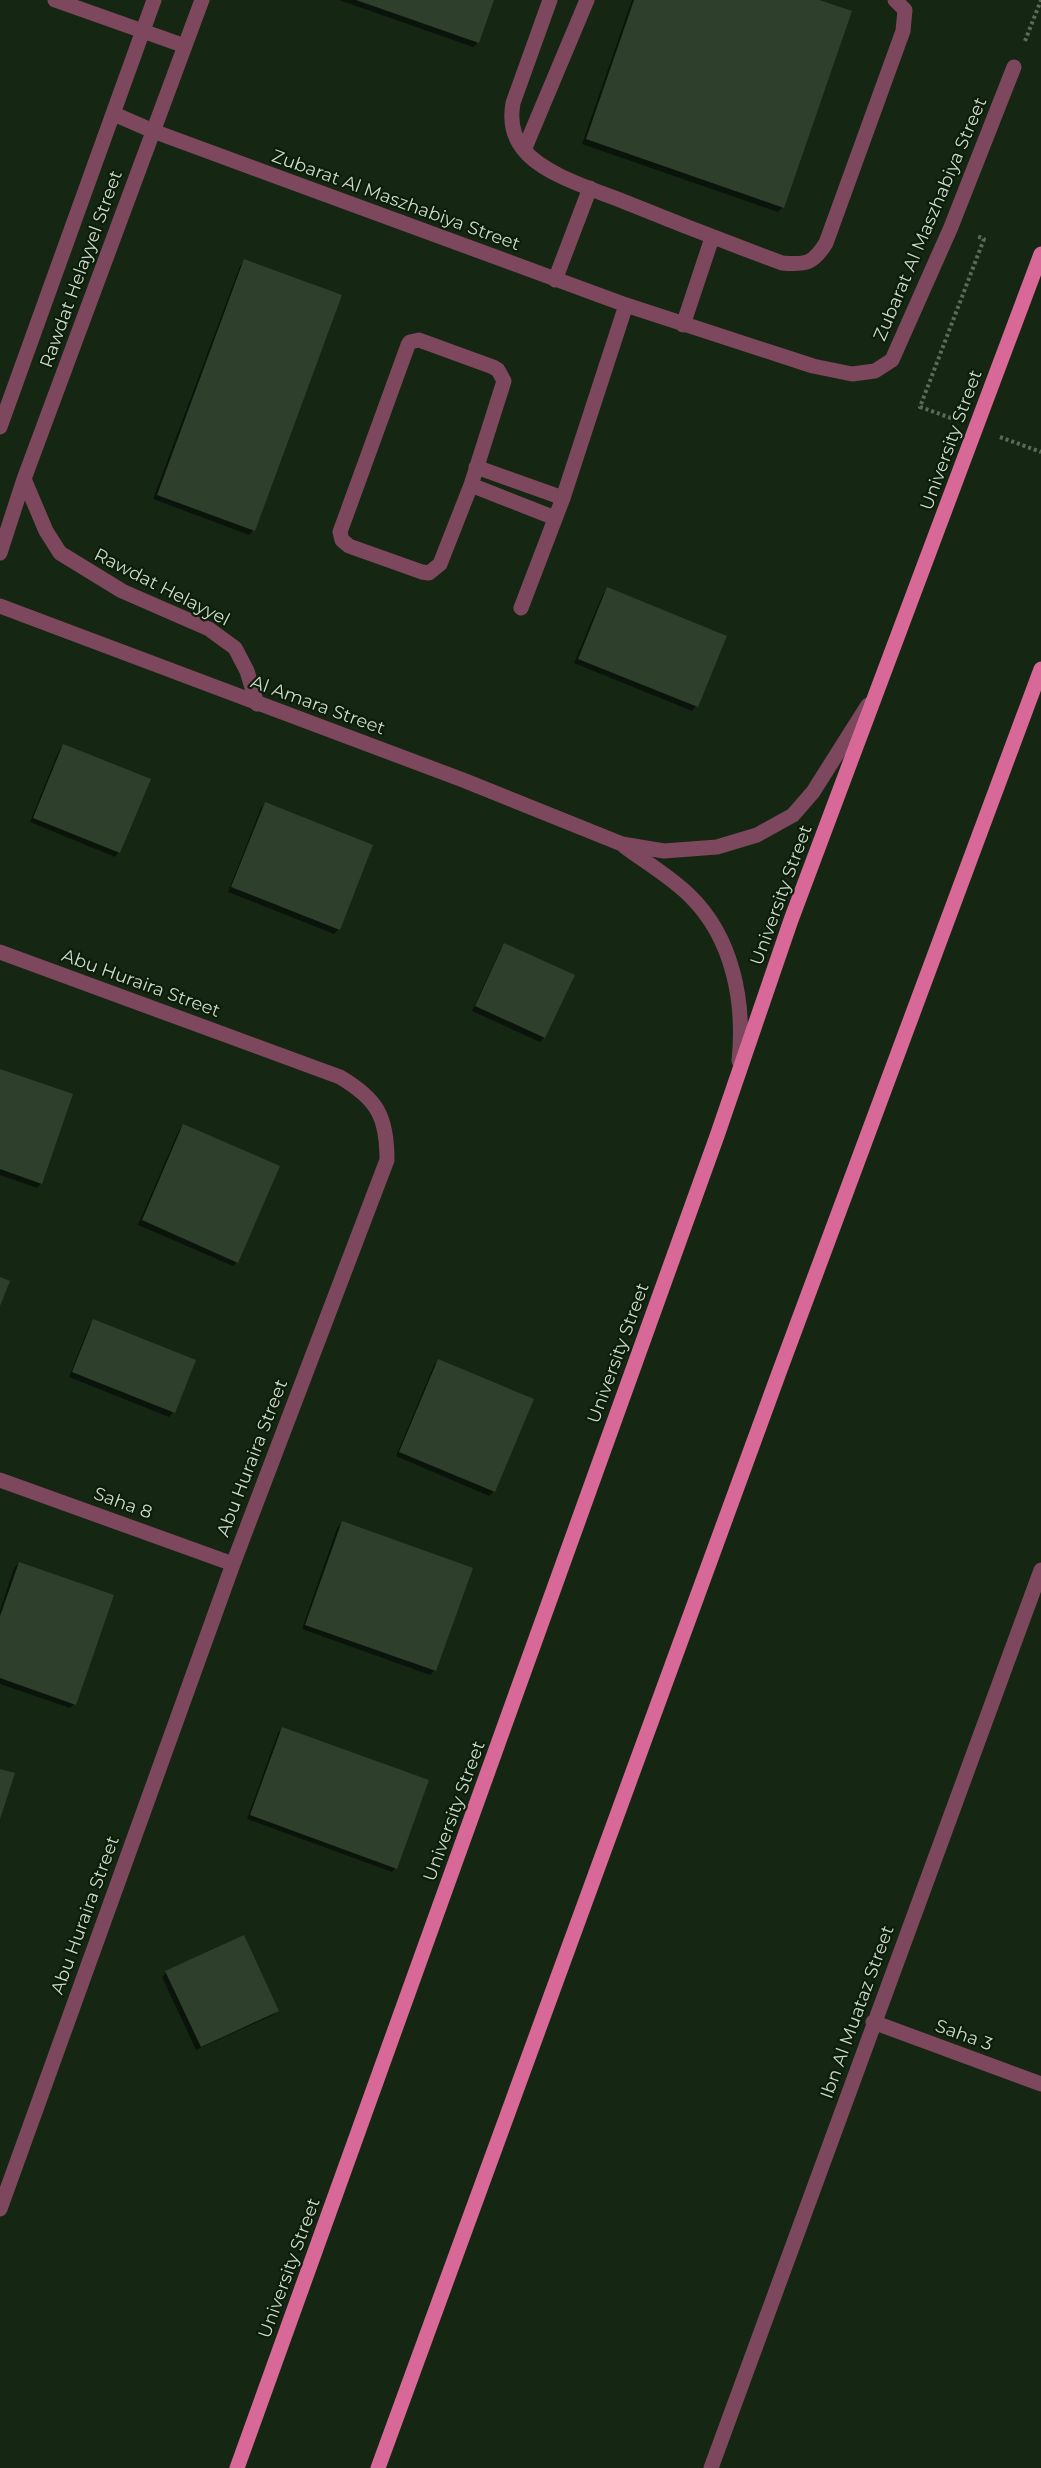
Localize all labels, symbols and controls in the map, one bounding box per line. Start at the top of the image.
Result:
street label: Zubarat Al Maszhabiya Street [869,94,991,344]
street label: Zubarat Al Maszhabiya Street [269,145,523,255]
street label: Rawdat Helayyel Street [35,167,127,371]
street label: University Street [915,367,987,513]
street label: Rawdat Helayyel [91,543,233,631]
street label: Al Amara Street [248,670,388,740]
street label: University Street [745,822,817,968]
street label: Abu Huraira Street [59,944,223,1022]
street label: University Street [582,1280,654,1426]
street label: Abu Huraira Street [212,1376,292,1540]
street label: Saha 8 [91,1482,155,1524]
street label: University Street [418,1738,490,1884]
street label: Abu Huraira Street [46,1833,124,1997]
street label: Ibn Al Muataz Street [815,1922,899,2102]
street label: Saha 3 [932,2015,996,2055]
street label: University Street [253,2195,325,2341]

